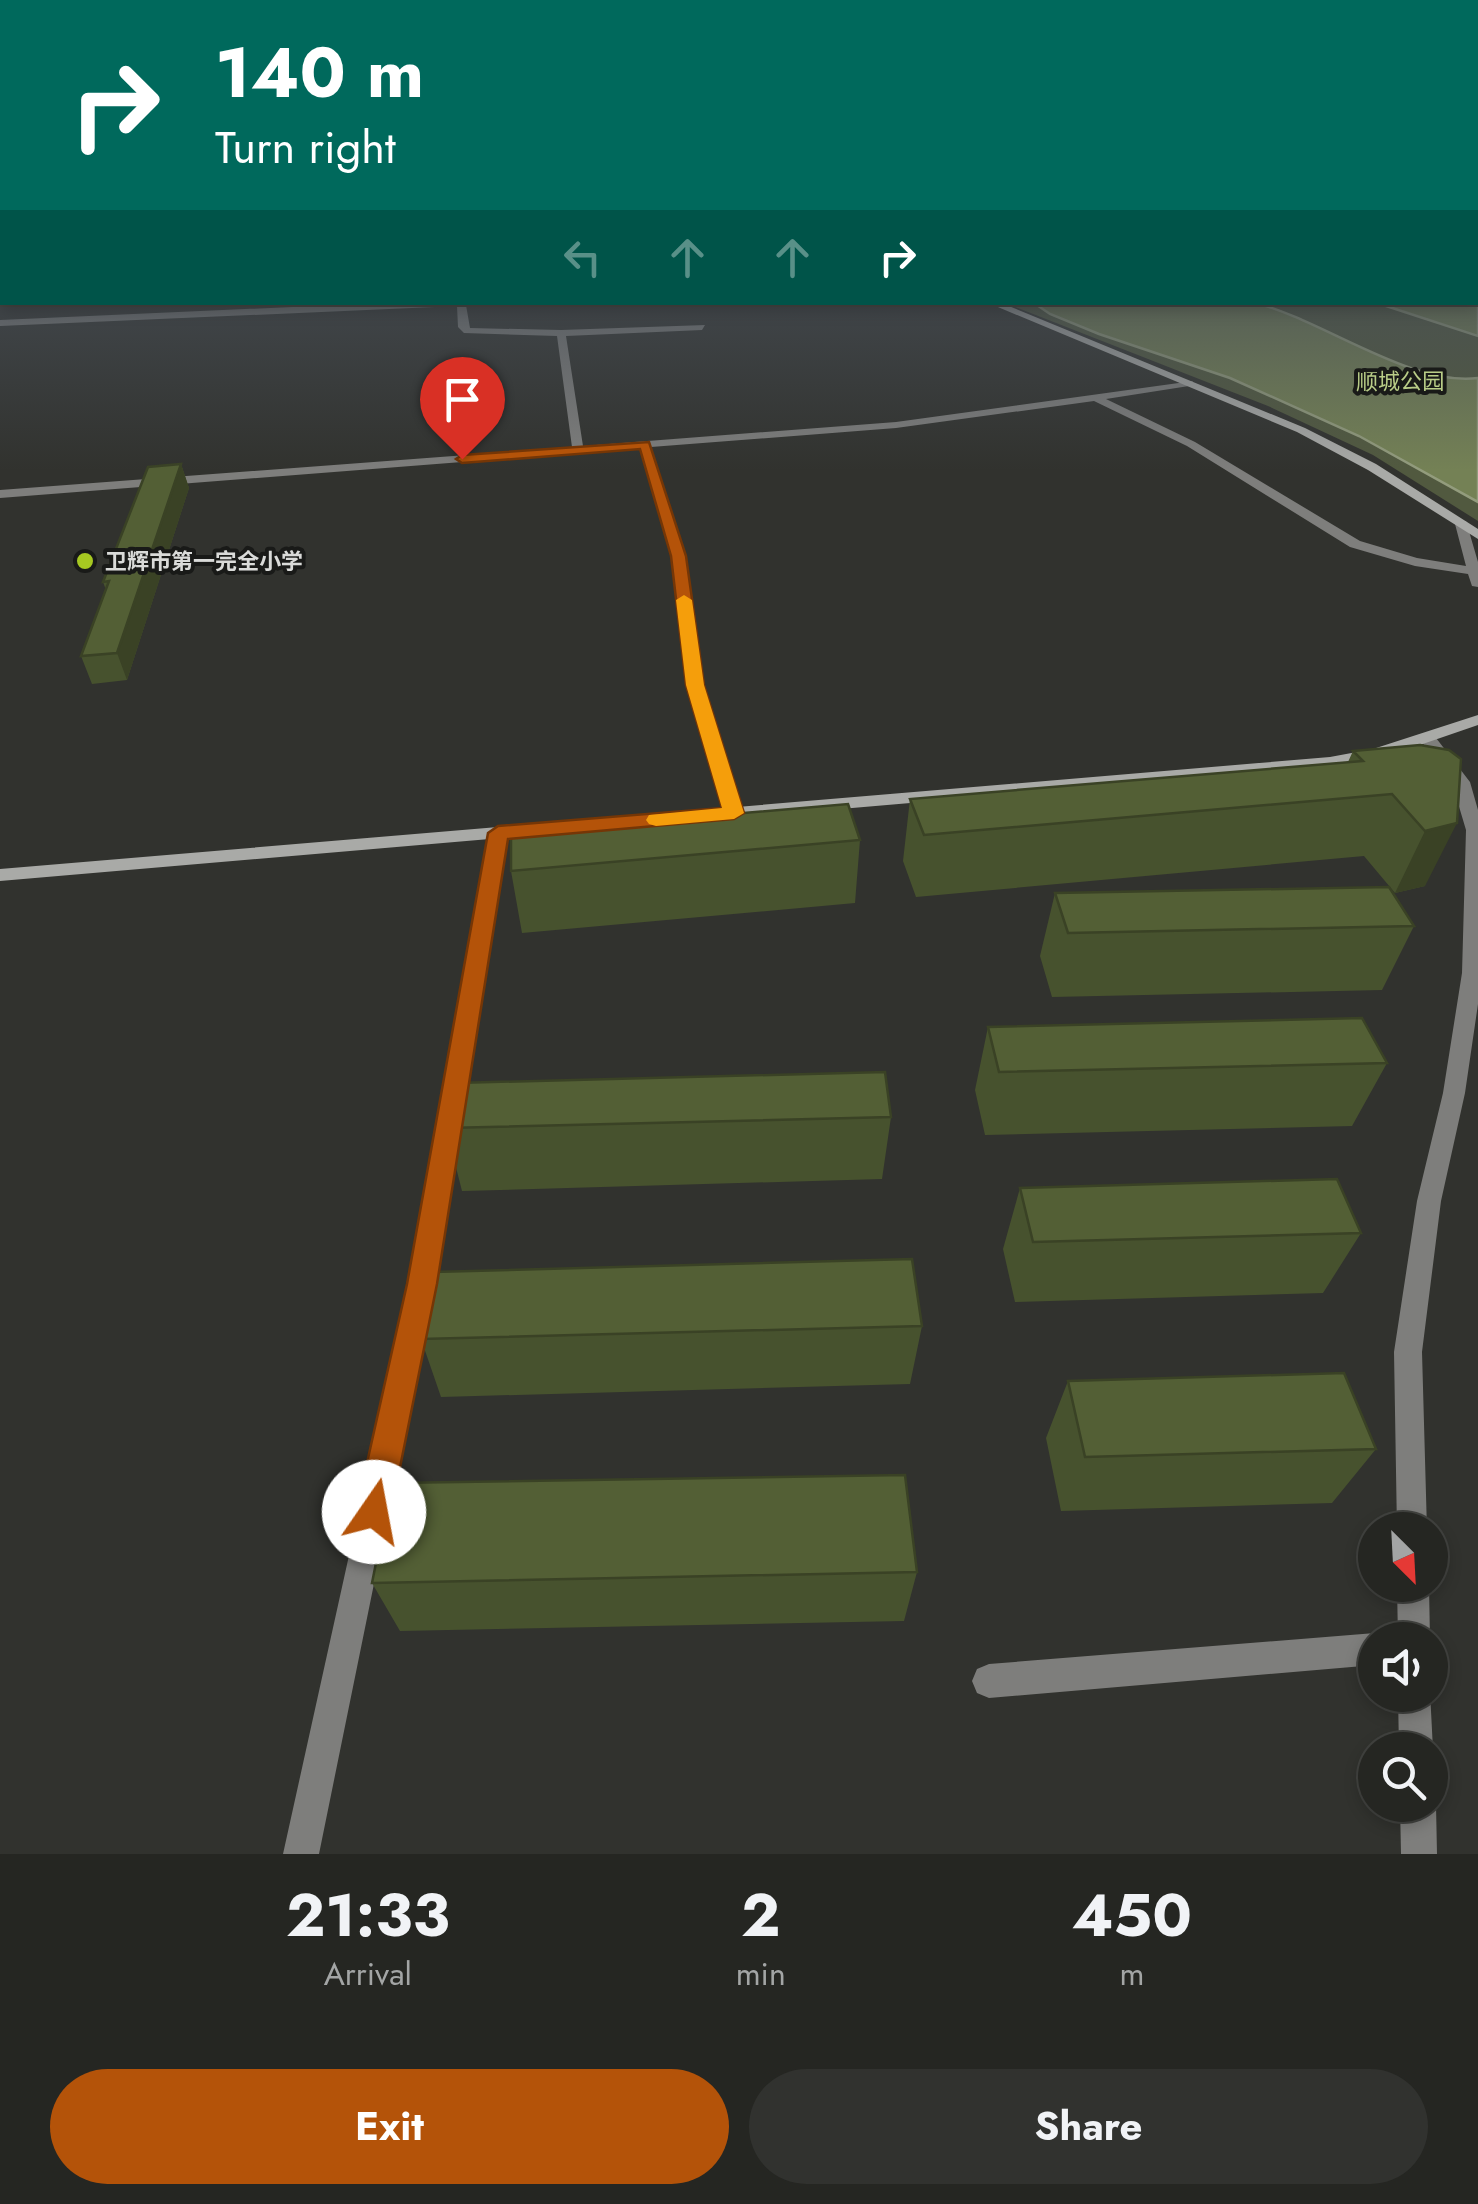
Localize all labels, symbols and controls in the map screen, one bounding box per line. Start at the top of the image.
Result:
text: 140 m [215,22,424,123]
icon: right [50,40,180,170]
text: Turn right [215,115,396,180]
icon: left [555,230,610,285]
icon: ahead [660,230,715,285]
icon: ahead [765,230,820,285]
icon: right [870,230,925,285]
pin [420,357,505,460]
park label: 顺城公园 [1356,365,1444,397]
icon: arrive [435,372,490,427]
place label: 卫辉市第一完全小学 [105,545,303,577]
marker: 卫辉市第一完全小学 [74,550,96,572]
position arrow [322,1460,426,1564]
north arrow [1358,1512,1448,1602]
map controls [1358,1512,1448,1822]
button: sound [1358,1622,1448,1712]
button: search [1358,1732,1448,1822]
text: 21:33 [286,1872,450,1959]
text: 2 [741,1872,780,1959]
text: 450 [1072,1872,1192,1959]
text: Arrival [324,1951,412,1997]
text: min [736,1951,786,1997]
text: m [1119,1951,1144,1997]
button: Exit [50,2069,729,2184]
button: Share [749,2069,1428,2184]

